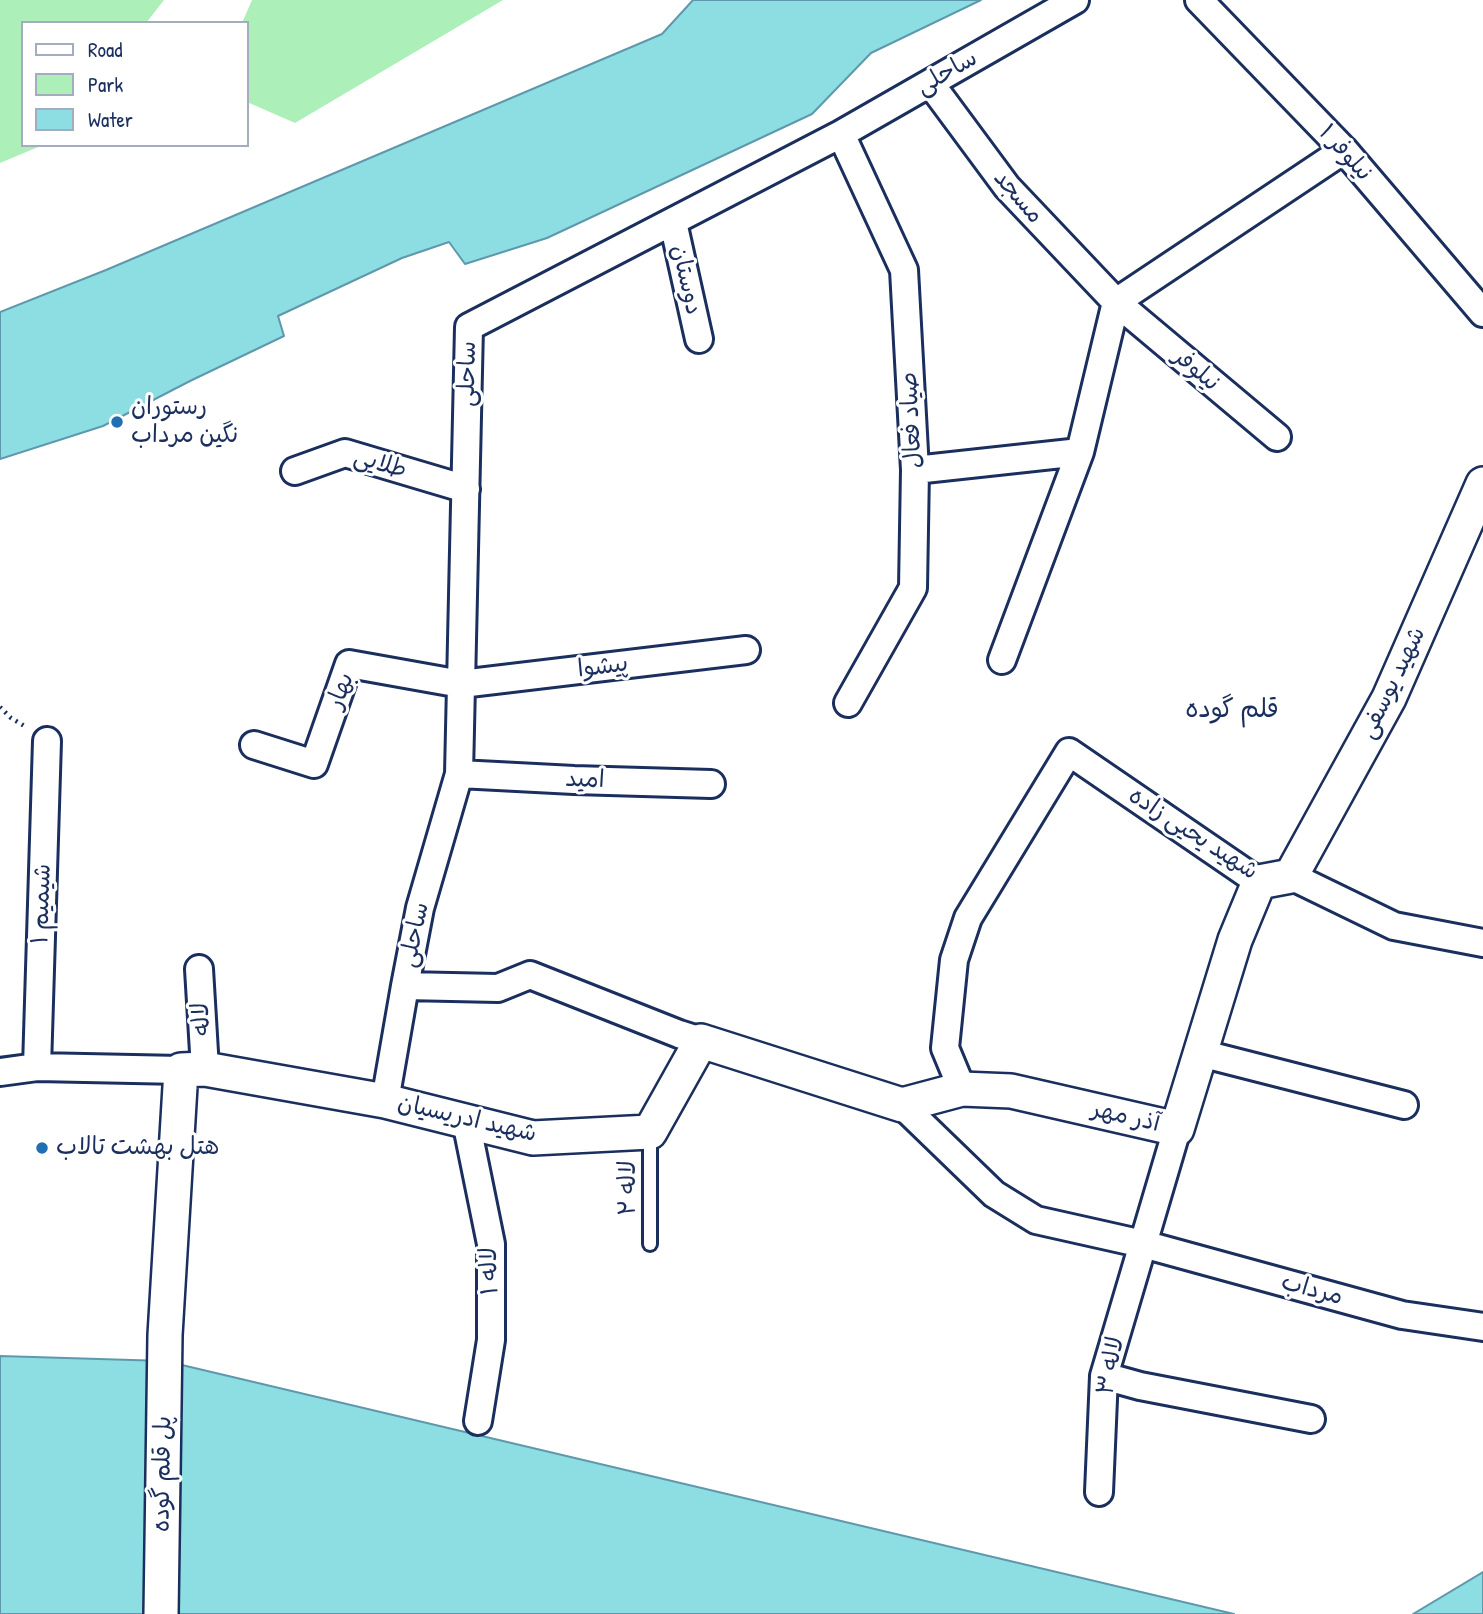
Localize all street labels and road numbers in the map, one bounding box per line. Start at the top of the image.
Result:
street label: ساحلی [911,44,983,102]
street label: نیلوفر ۱ [1312,119,1378,187]
street label: مسجد [987,164,1049,230]
street label: دوستان [664,242,708,318]
street label: ساحلی [453,341,483,407]
street label: نیلوفر [1167,342,1225,398]
street label: صیاد فعال [895,371,929,469]
street label: طلایی [350,443,410,485]
street label: شهید یوسفی [1354,622,1432,744]
street label: پیشوا [576,650,630,684]
street label: بهار [321,669,361,713]
street label: امید [565,765,605,795]
street label: شهید یحیی زاده [1123,782,1263,886]
street label: شیمیم ۱ [26,863,58,945]
street label: ساحلی [394,900,436,970]
street label: لاله [186,1001,218,1037]
street label: شهید ادریسیان [395,1089,539,1149]
street label: آذر مهر [1089,1095,1163,1139]
street label: لاله ۲ [615,1160,643,1216]
street label: لاله ۱ [475,1247,505,1295]
street label: مرداب [1278,1268,1346,1312]
street label: لاله ۳ [1091,1334,1131,1398]
street label: پل قلم گوده [148,1416,178,1532]

